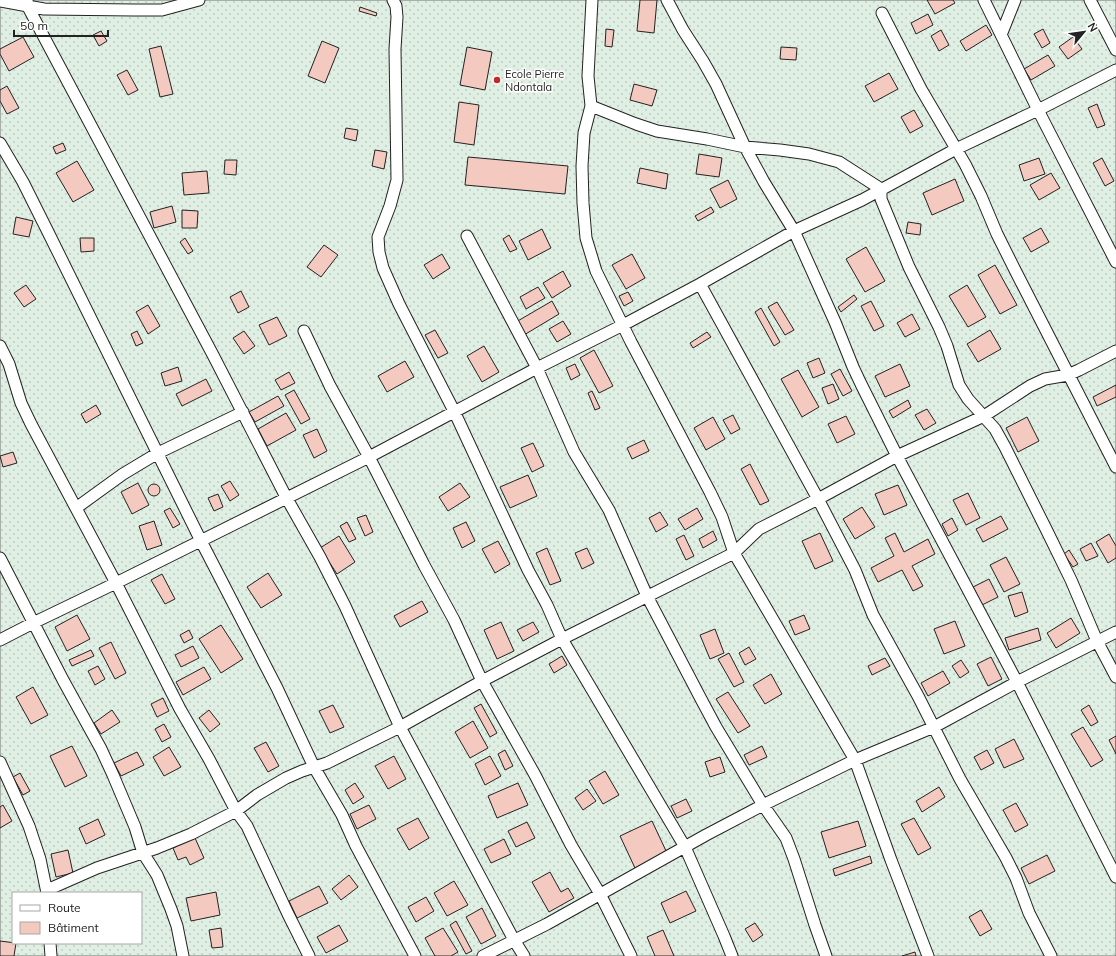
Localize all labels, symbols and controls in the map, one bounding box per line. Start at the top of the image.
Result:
scale bar [14,12,108,38]
north arrow [1064,12,1104,52]
text: 50 m [20,18,48,33]
text: N [1085,20,1101,34]
place label: Ecole Pierre Ndontala [505,67,564,94]
marker: Ecole Pierre Ndontala [492,75,502,85]
legend [12,892,142,944]
text: Route [48,900,81,915]
text: Bâtiment [48,920,99,935]

